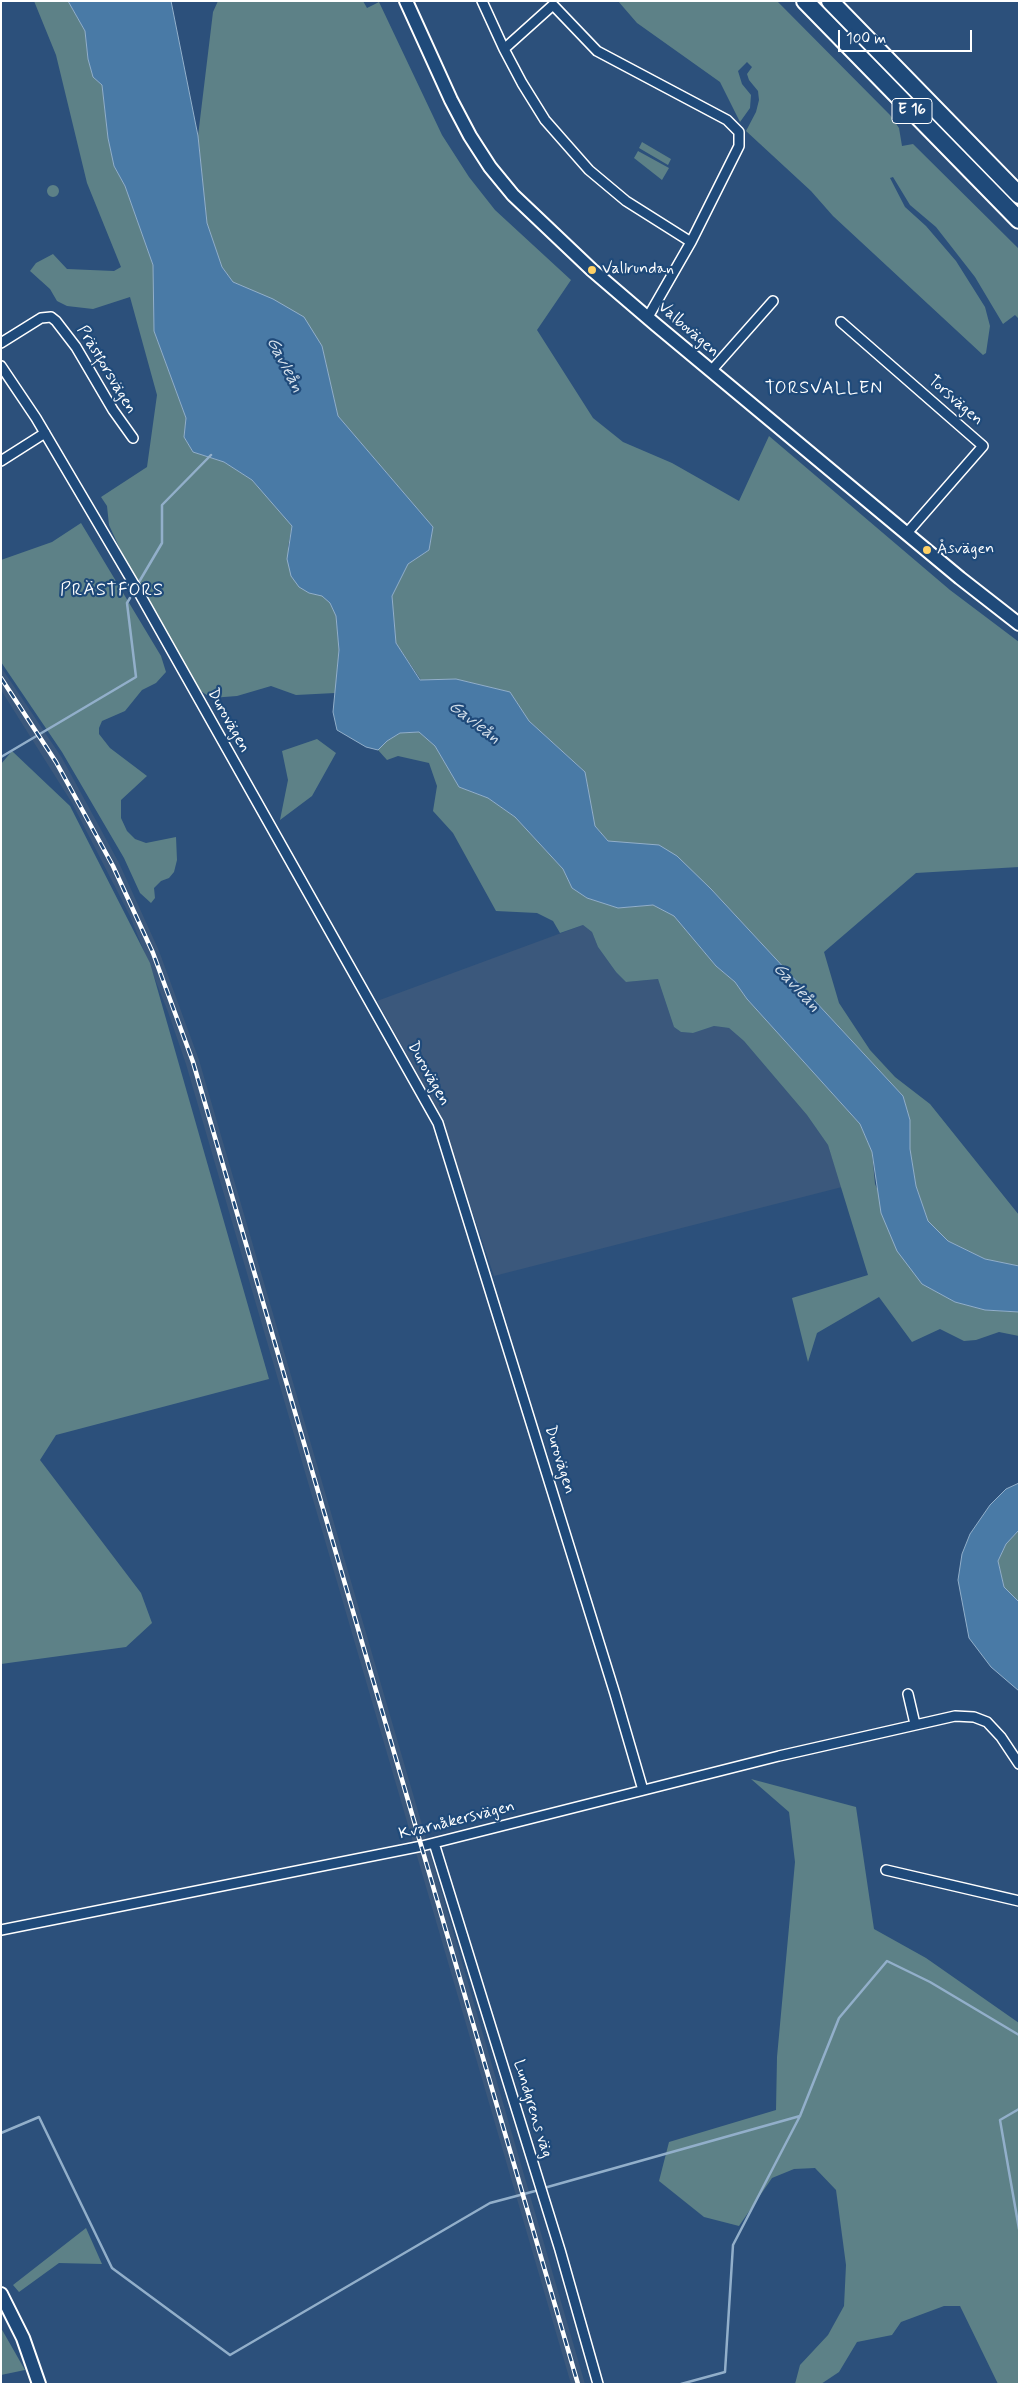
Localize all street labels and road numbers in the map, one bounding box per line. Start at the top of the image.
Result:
road number: E 16 [892,98,932,124]
street label: Valbovägen [653,298,723,362]
street label: Prästforsvägen [72,322,140,418]
street label: Torsvägen [923,372,987,430]
street label: Durovägen [203,686,253,756]
street label: Durovägen [403,1039,453,1109]
street label: Durovägen [540,1424,578,1496]
street label: Kvarnåkersvägen [397,1797,517,1845]
street label: Lundgrens väg [508,2058,556,2160]

